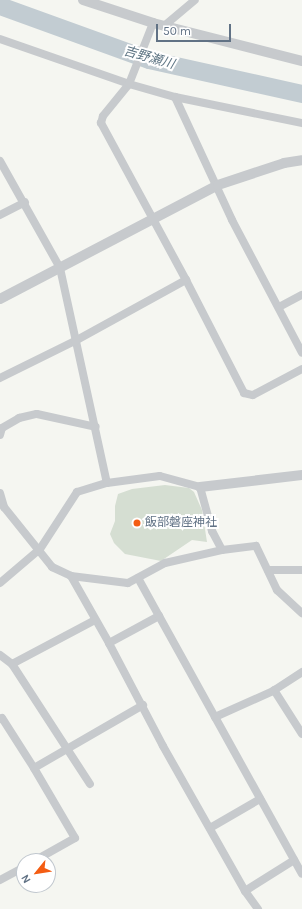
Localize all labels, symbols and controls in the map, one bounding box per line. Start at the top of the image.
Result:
scale bar [158,16,233,42]
text: 50 m [163,24,191,38]
water label: 吉野瀬川 [122,43,176,73]
place label: 飯部磐座神社 [145,516,217,530]
marker: 飯部磐座神社 [132,518,142,528]
north arrow [16,853,56,893]
text: N [18,872,34,885]

